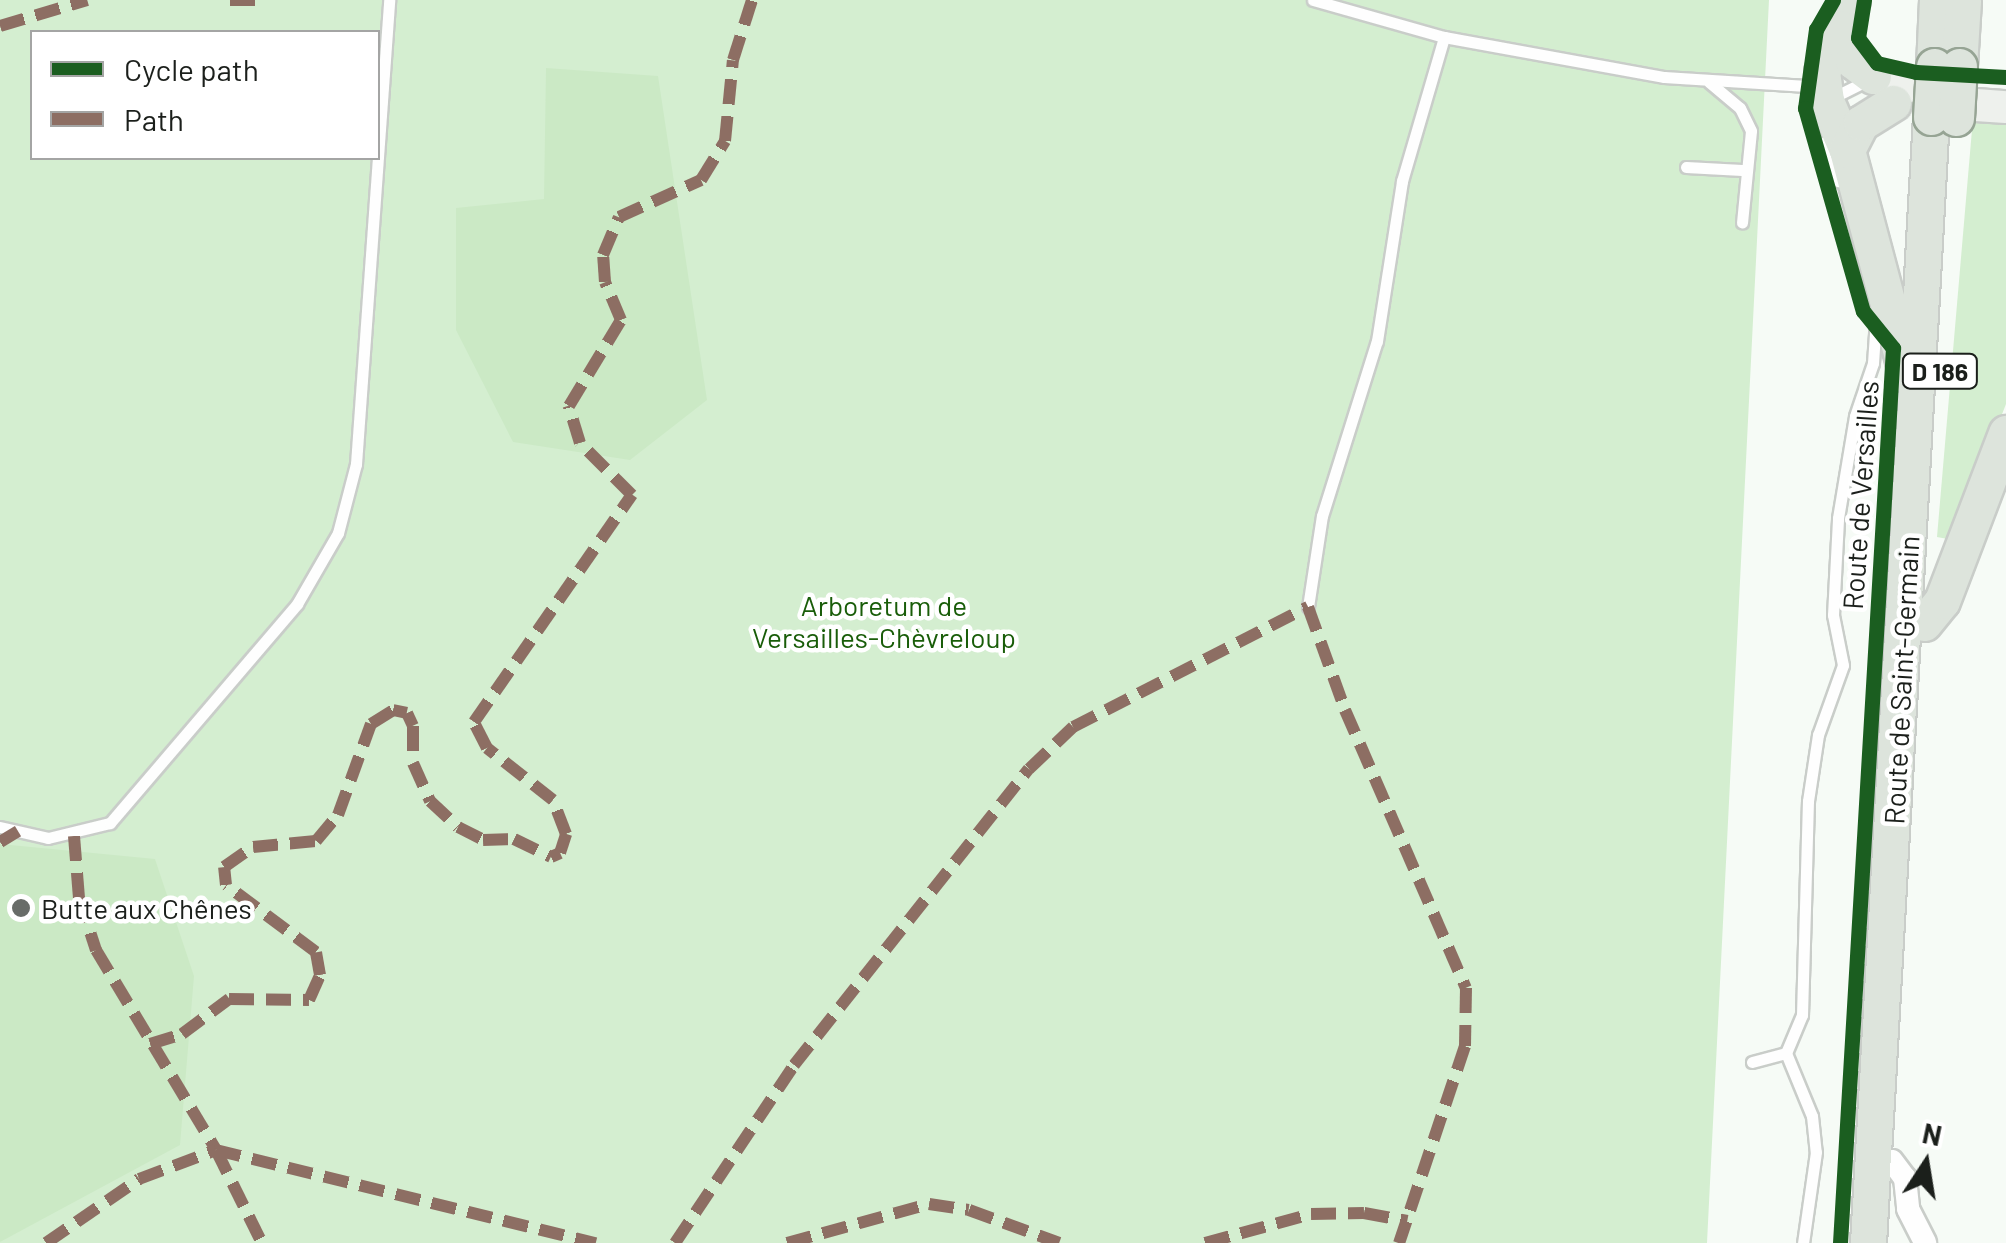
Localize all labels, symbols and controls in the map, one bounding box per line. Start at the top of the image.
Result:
legend [30,30,380,160]
text: Cycle path [124,51,259,87]
text: Path [124,101,184,137]
road number: D 186 [1900,351,1980,391]
street label: Route de Versailles [1835,379,1885,611]
street label: Route de Saint-Germain [1877,535,1925,825]
park label: Arboretum de Versailles-Chèvreloup [752,588,1016,654]
place label: Butte aux Chênes [41,891,252,925]
marker: Butte aux Chênes [10,897,32,919]
north arrow [1876,1113,1976,1213]
text: N [1920,1115,1945,1152]

